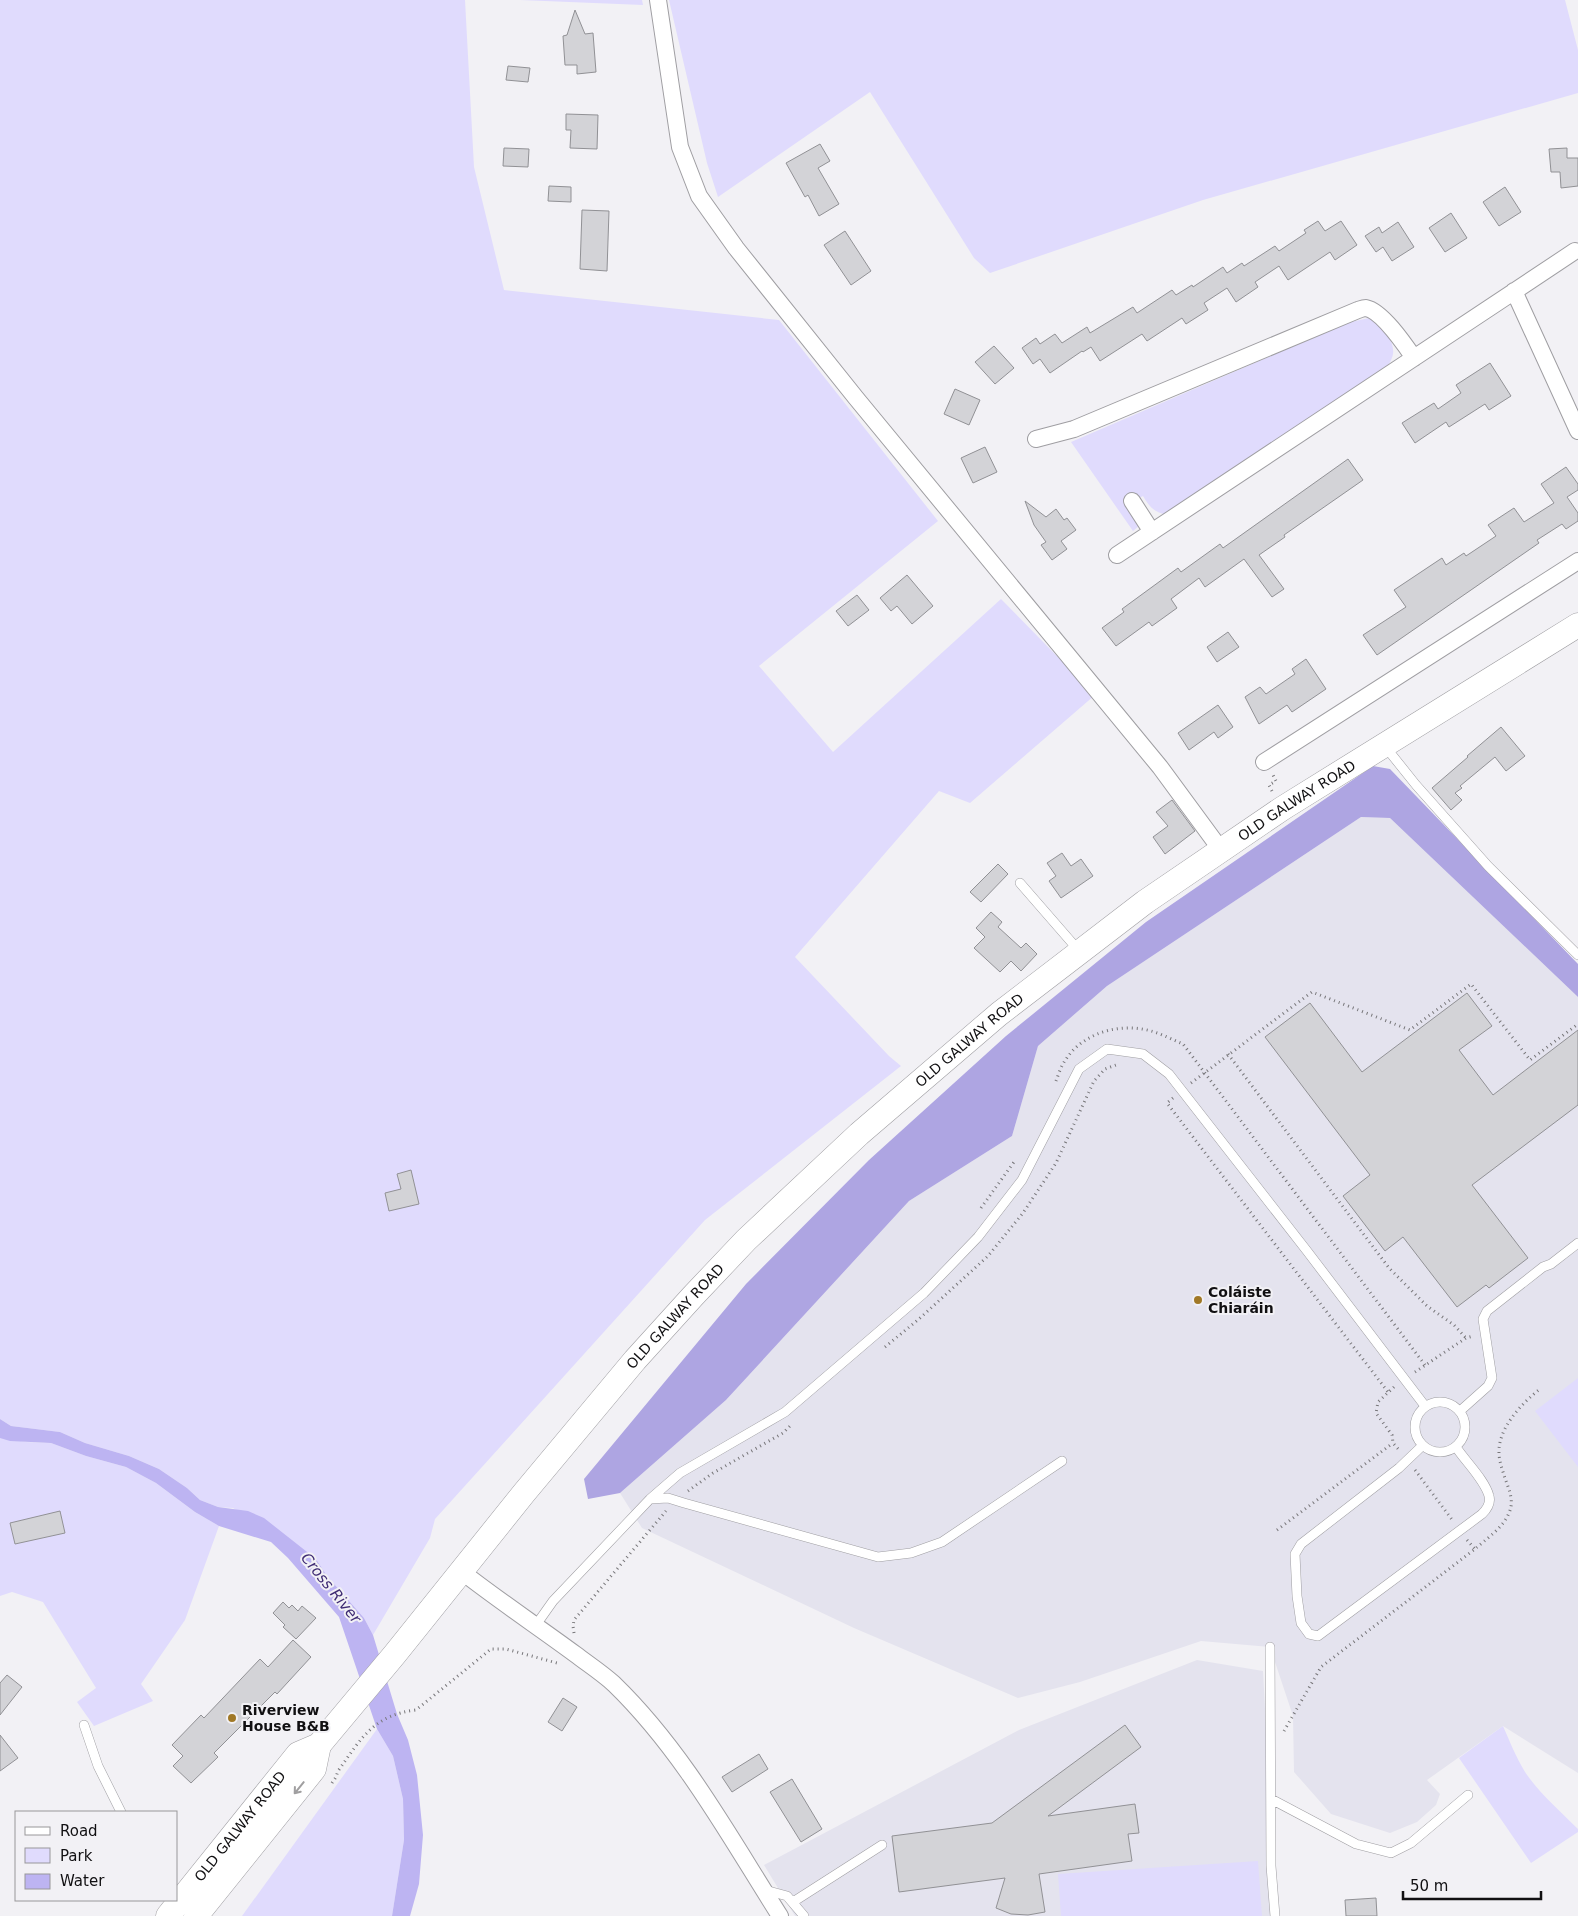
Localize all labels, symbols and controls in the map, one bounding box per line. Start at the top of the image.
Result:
street label: OLD GALWAY ROAD [1235,757,1358,844]
street label: OLD GALWAY ROAD [912,990,1027,1090]
street label: OLD GALWAY ROAD [623,1261,727,1372]
place label: Coláiste Chiaráin [1208,1284,1274,1316]
marker: Coláiste Chiaráin [1192,1294,1204,1306]
water label: Cross River [297,1549,365,1627]
place label: Riverview House B&B [242,1702,330,1734]
marker: Riverview House B&B [226,1712,238,1724]
street label: OLD GALWAY ROAD [191,1768,289,1885]
one-way arrow [294,1781,305,1794]
legend [15,1811,178,1901]
text: Road [60,1822,98,1840]
text: Park [60,1847,93,1865]
scale bar [1403,1868,1540,1900]
text: Water [60,1872,105,1890]
text: 50 m [1410,1877,1448,1895]

